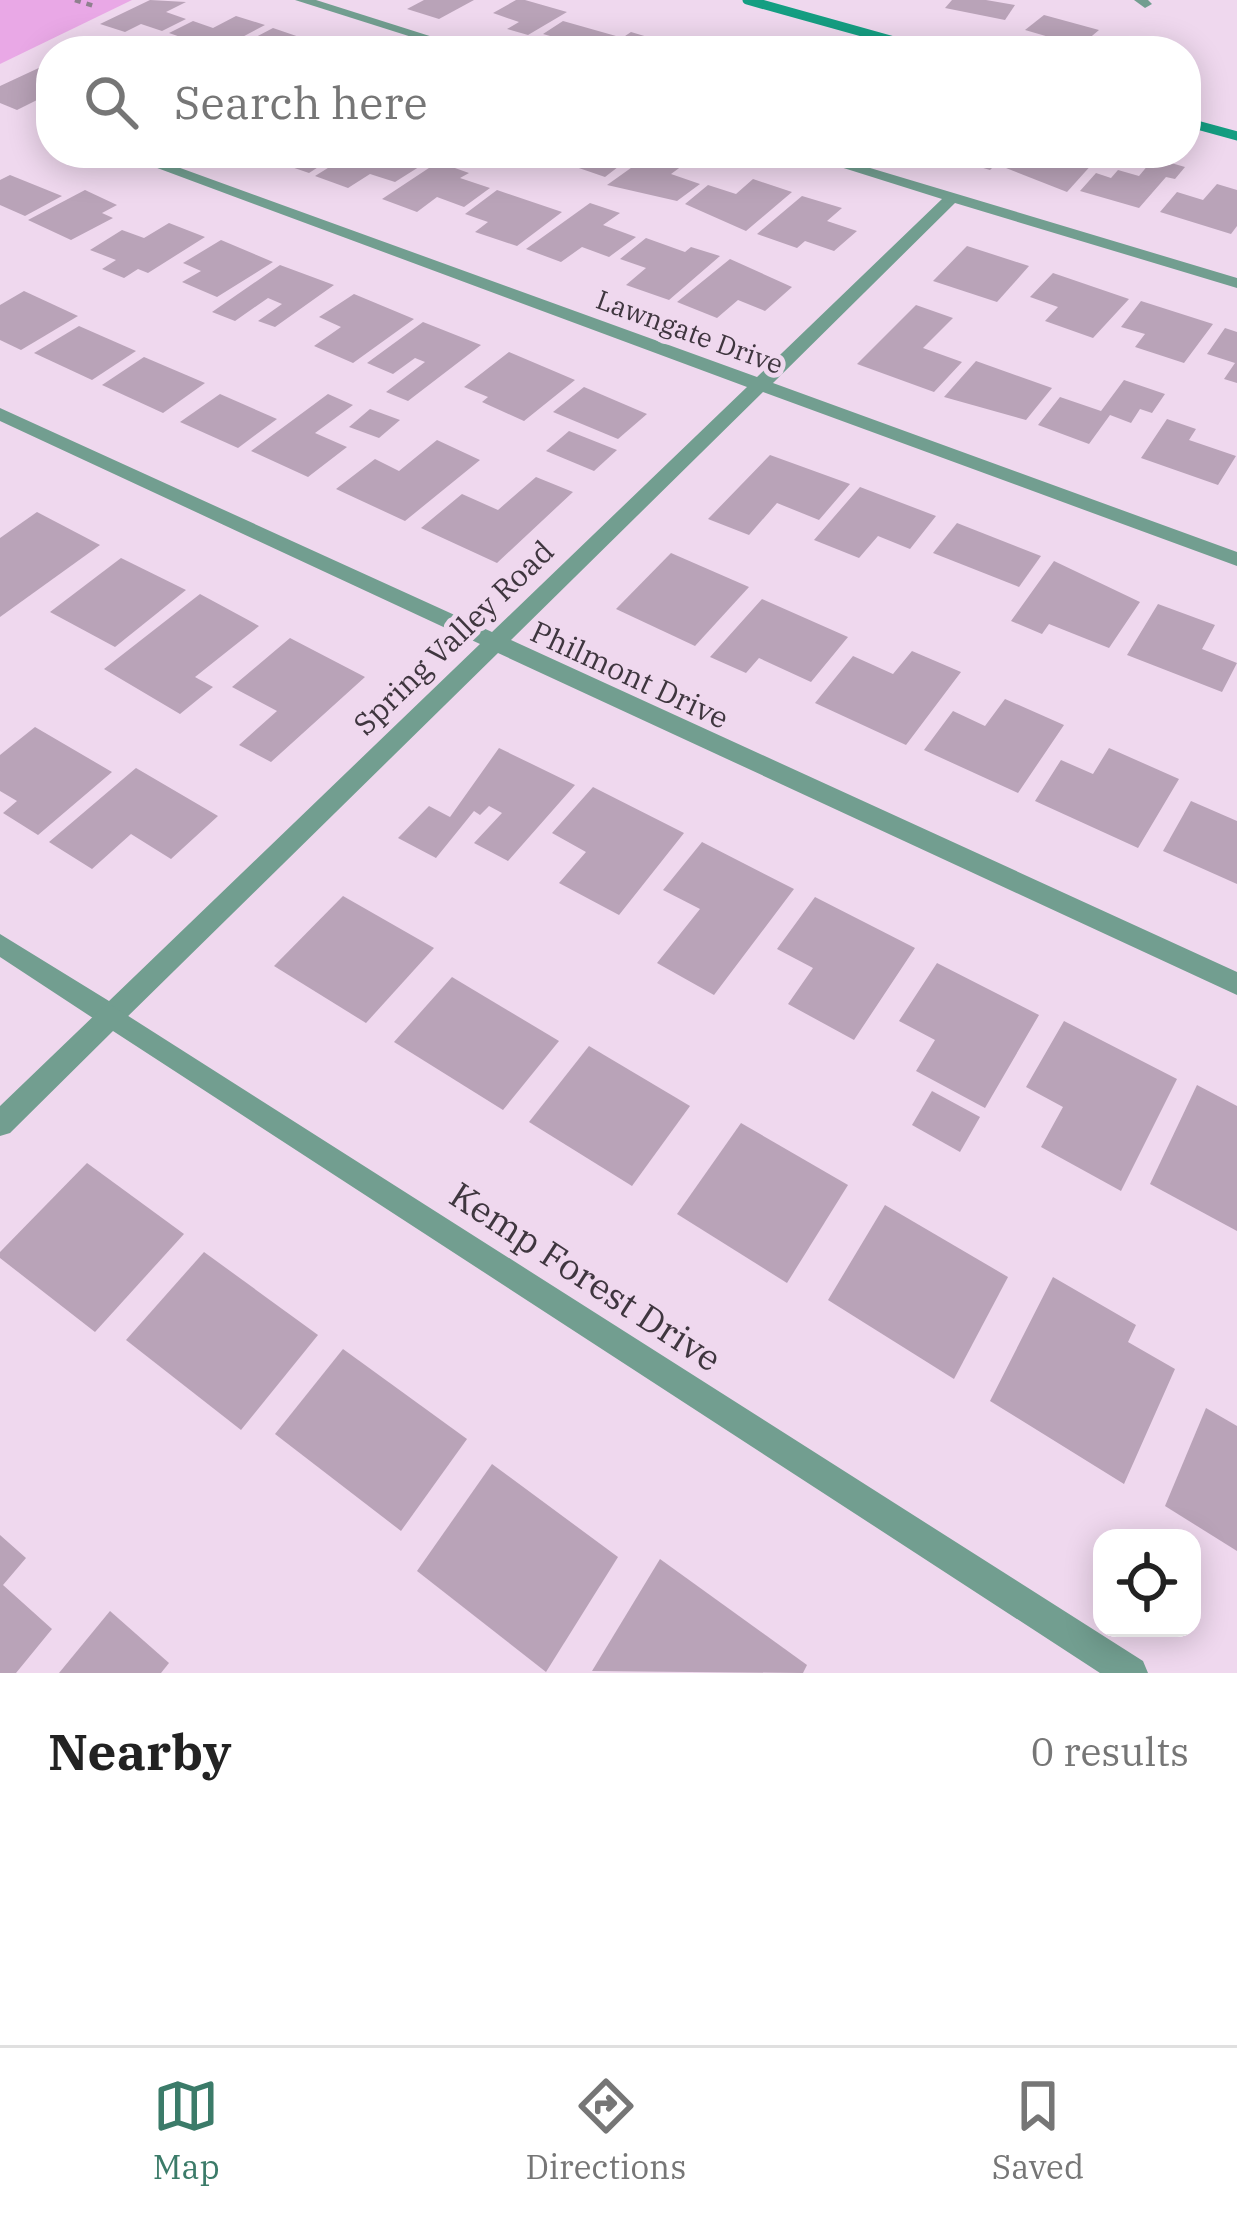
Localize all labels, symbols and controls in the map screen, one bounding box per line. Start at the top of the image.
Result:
search box [36,36,1201,168]
icon: search [78,69,144,135]
text: Search here [174,73,428,131]
street label: Lawngate Drive [592,281,788,381]
street label: Spring Valley Road [345,531,561,743]
street label: Philmont Drive [525,611,735,737]
street label: Kemp Forest Drive [441,1171,731,1381]
map controls [1093,1529,1201,1637]
button: locate [1093,1529,1201,1637]
text: Nearby [48,1718,232,1784]
text: 0 results [1031,1726,1189,1777]
tab: Map [153,2073,220,2188]
tab: Directions [525,2073,686,2188]
tab: Saved [992,2073,1084,2188]

